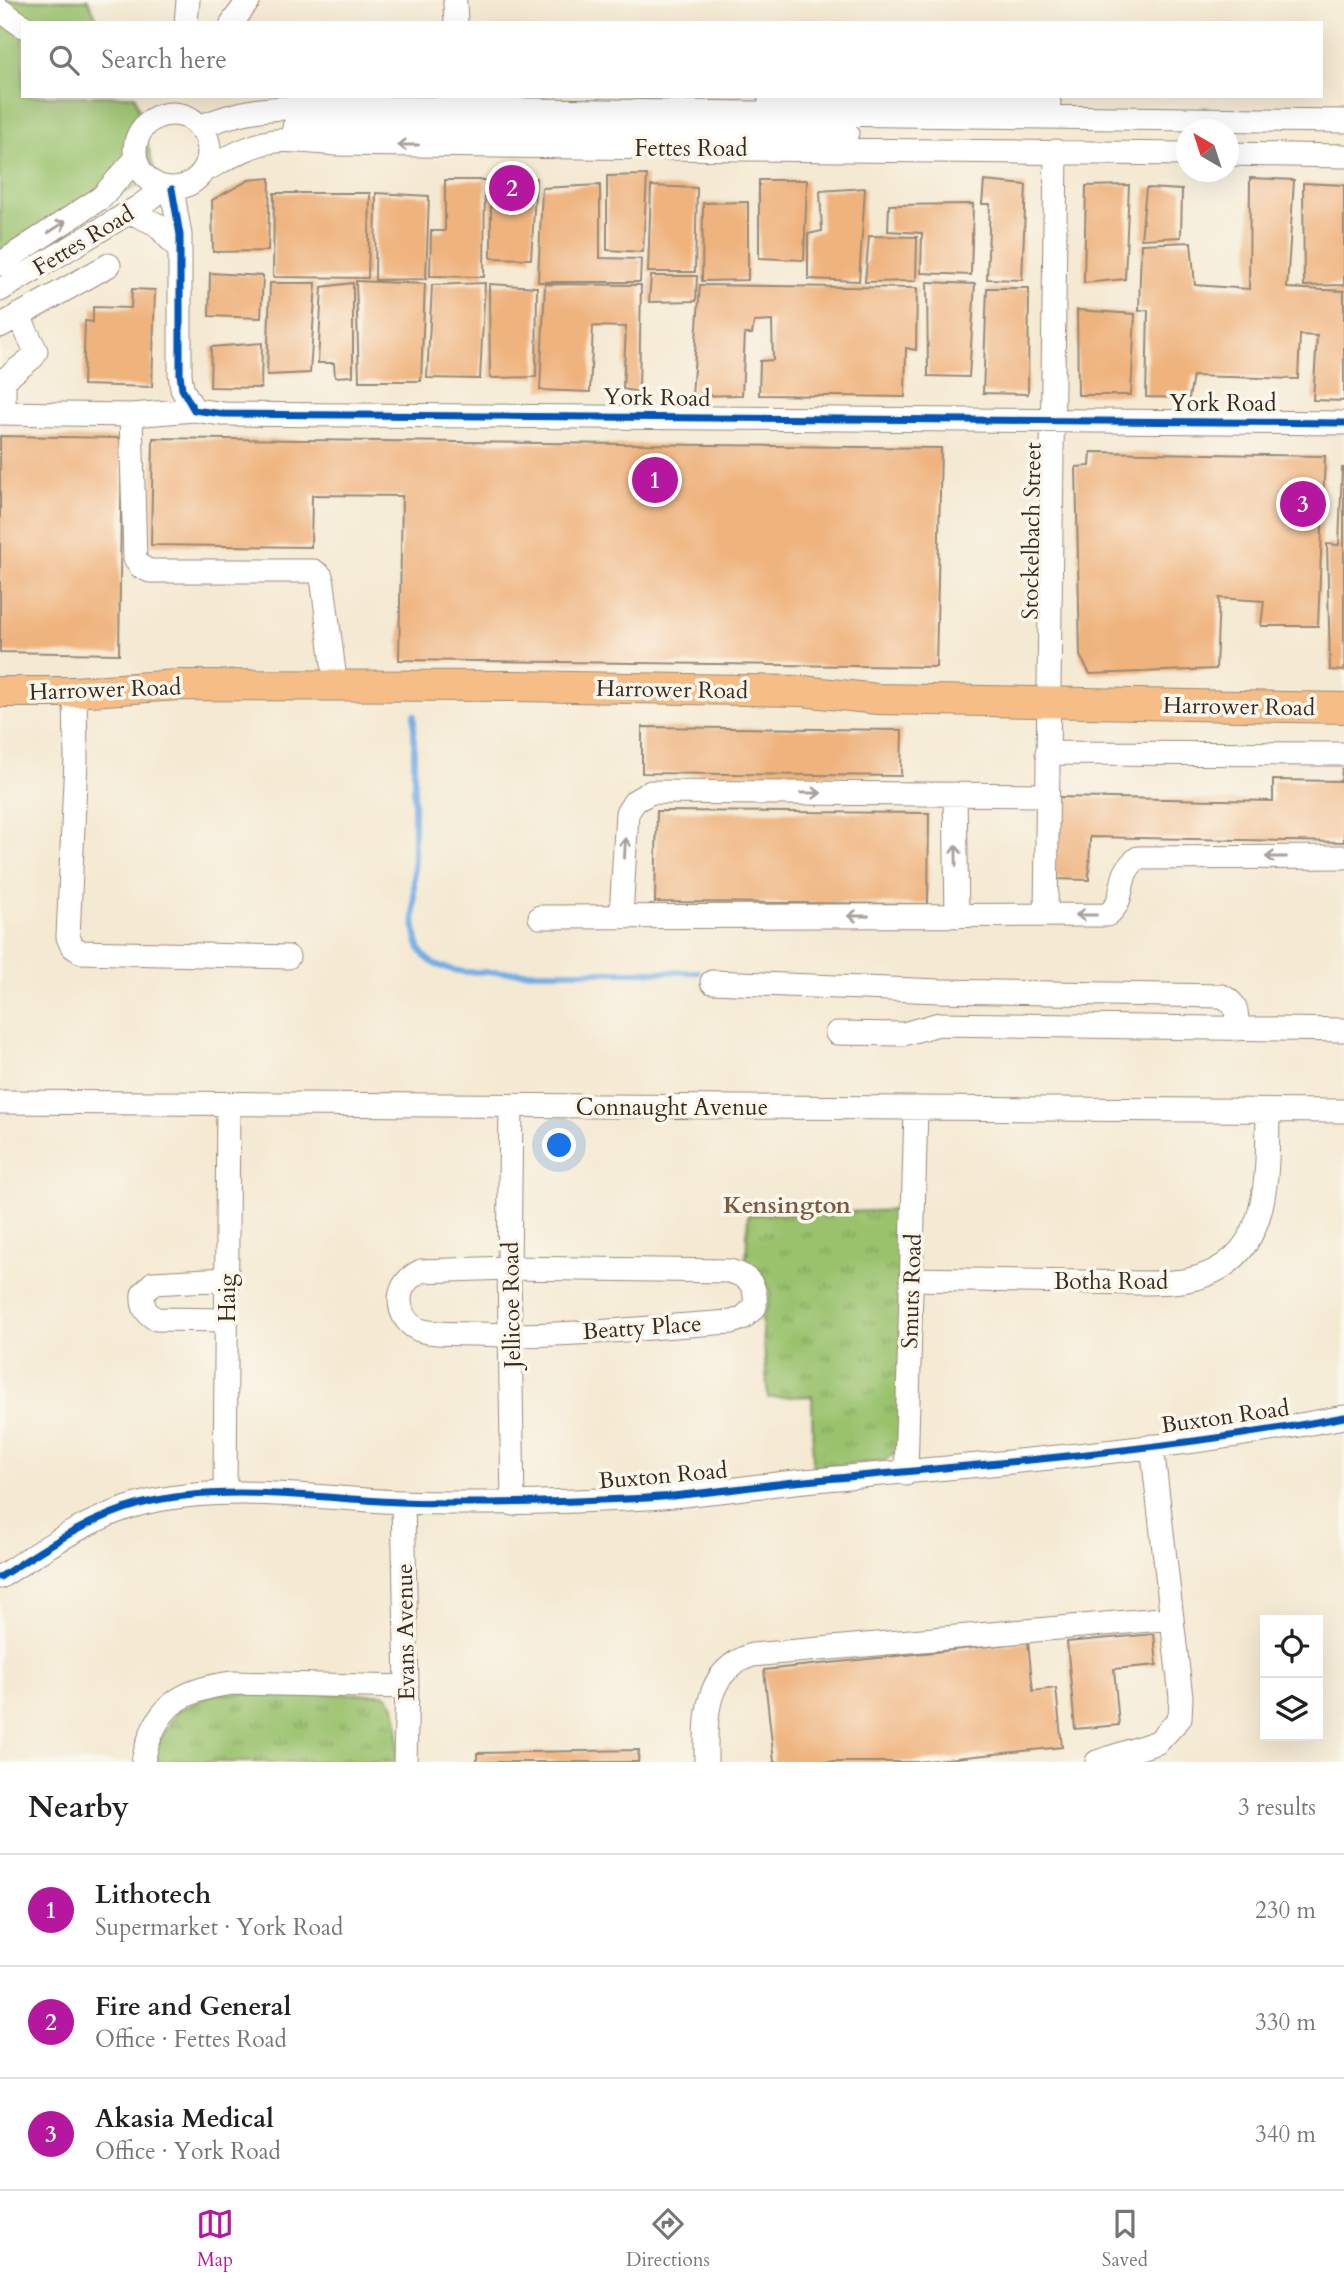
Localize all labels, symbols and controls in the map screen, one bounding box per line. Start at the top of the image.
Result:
search box [21,21,1323,98]
icon: search [45,41,83,79]
text: Search here [101,42,227,77]
north arrow [1176,119,1239,182]
street label: Fettes Road [635,133,748,164]
one-way arrow [397,138,420,152]
pin: 2 [489,162,535,214]
street label: Fettes Road [27,198,140,283]
one-way arrow [47,219,67,233]
street label: York Road [603,381,712,414]
street label: York Road [1169,388,1277,419]
street label: Stockelbach Street [1014,442,1049,620]
pin: 1 [632,454,678,506]
pin: 3 [1280,478,1326,530]
street label: Harrower Road [28,671,182,708]
street label: Harrower Road [596,673,749,706]
street label: Harrower Road [1163,690,1316,723]
one-way arrow [799,786,822,800]
one-way arrow [619,837,632,860]
one-way arrow [949,844,963,867]
one-way arrow [1265,850,1288,864]
one-way arrow [1075,908,1098,922]
one-way arrow [847,909,870,923]
street label: Connaught Avenue [576,1092,768,1123]
your location [542,1128,576,1162]
district label: Kensington [723,1189,851,1222]
street label: Smuts Road [894,1232,929,1349]
street label: Jellicoe Road [495,1241,528,1372]
street label: Botha Road [1054,1266,1169,1297]
street label: Haig [212,1274,243,1322]
street label: Beatty Place [581,1308,703,1347]
street label: Buxton Road [1159,1392,1292,1441]
street label: Buxton Road [597,1454,729,1497]
street label: Evans Avenue [389,1563,422,1701]
map controls [1260,1615,1323,1741]
button: locate [1260,1615,1323,1678]
button: layers [1260,1678,1323,1741]
text: Nearby [28,1787,129,1828]
text: 3 results [1238,1792,1316,1823]
text: Lithotech [95,1877,211,1912]
text: 1 [45,1895,57,1926]
text: 230 m [1255,1895,1316,1926]
text: Supermarket · York Road [95,1912,343,1943]
text: Fire and General [95,1989,291,2024]
text: 2 [45,2007,57,2038]
text: 330 m [1255,2007,1316,2038]
text: Office · Fettes Road [95,2024,287,2055]
text: Akasia Medical [95,2101,274,2136]
text: 3 [45,2119,57,2150]
text: 340 m [1255,2119,1316,2150]
text: Office · York Road [95,2136,281,2167]
tab: Map [196,2205,234,2273]
tab: Directions [626,2205,710,2273]
tab: Saved [1102,2205,1148,2273]

